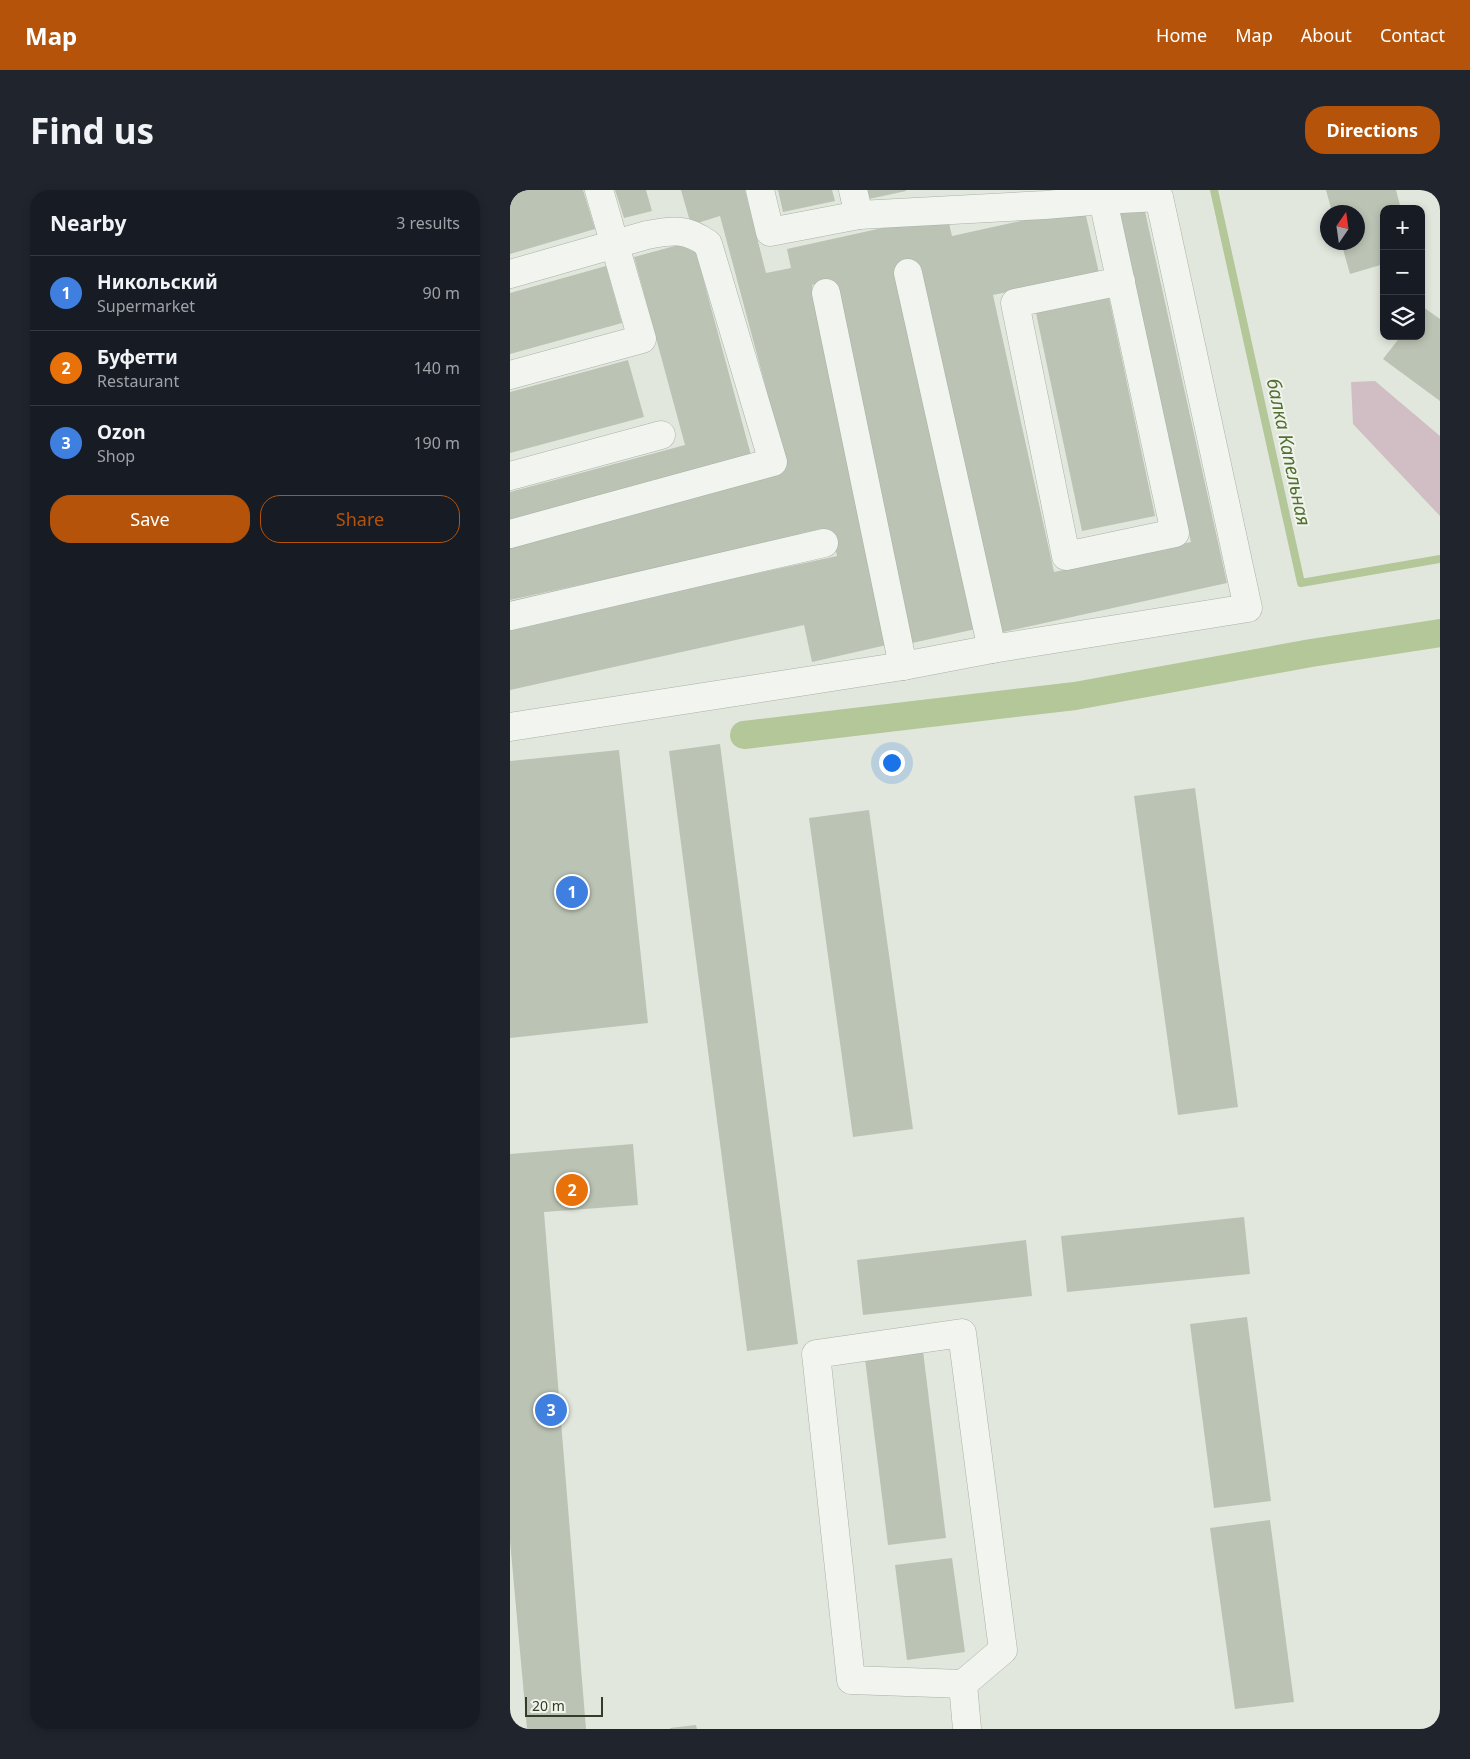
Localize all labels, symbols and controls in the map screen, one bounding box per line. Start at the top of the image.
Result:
text: Map [25,19,77,52]
text: Home [1156,23,1207,47]
text: Map [1235,23,1273,47]
text: About [1301,23,1352,47]
text: Contact [1380,23,1445,47]
button: Directions [1305,106,1440,154]
text: Find us [30,107,154,154]
north arrow [1320,205,1365,250]
map controls [1380,205,1425,340]
button: + [1380,205,1425,250]
text: Nearby [50,209,126,237]
text: 3 results [396,212,460,234]
button: − [1380,250,1425,295]
text: Никольский [97,269,218,295]
text: 1 [61,282,71,304]
text: 90 m [423,282,460,304]
text: Supermarket [97,295,195,317]
button: layers [1380,295,1425,340]
text: Буфетти [97,344,178,370]
text: 2 [61,357,71,379]
text: 140 m [413,357,460,379]
text: Restaurant [97,370,179,392]
water label: балка Капельная [1261,376,1317,528]
text: Ozon [97,419,146,445]
text: 3 [61,432,71,454]
text: 190 m [413,432,460,454]
text: Shop [97,445,135,467]
button: Save [50,495,250,543]
button: Share [260,495,460,543]
your location [879,750,905,776]
pin: 1 [556,873,588,911]
pin: 2 [556,1171,588,1209]
pin: 3 [535,1391,567,1429]
scale bar [525,1694,602,1717]
text: 20 m [532,1696,565,1715]

